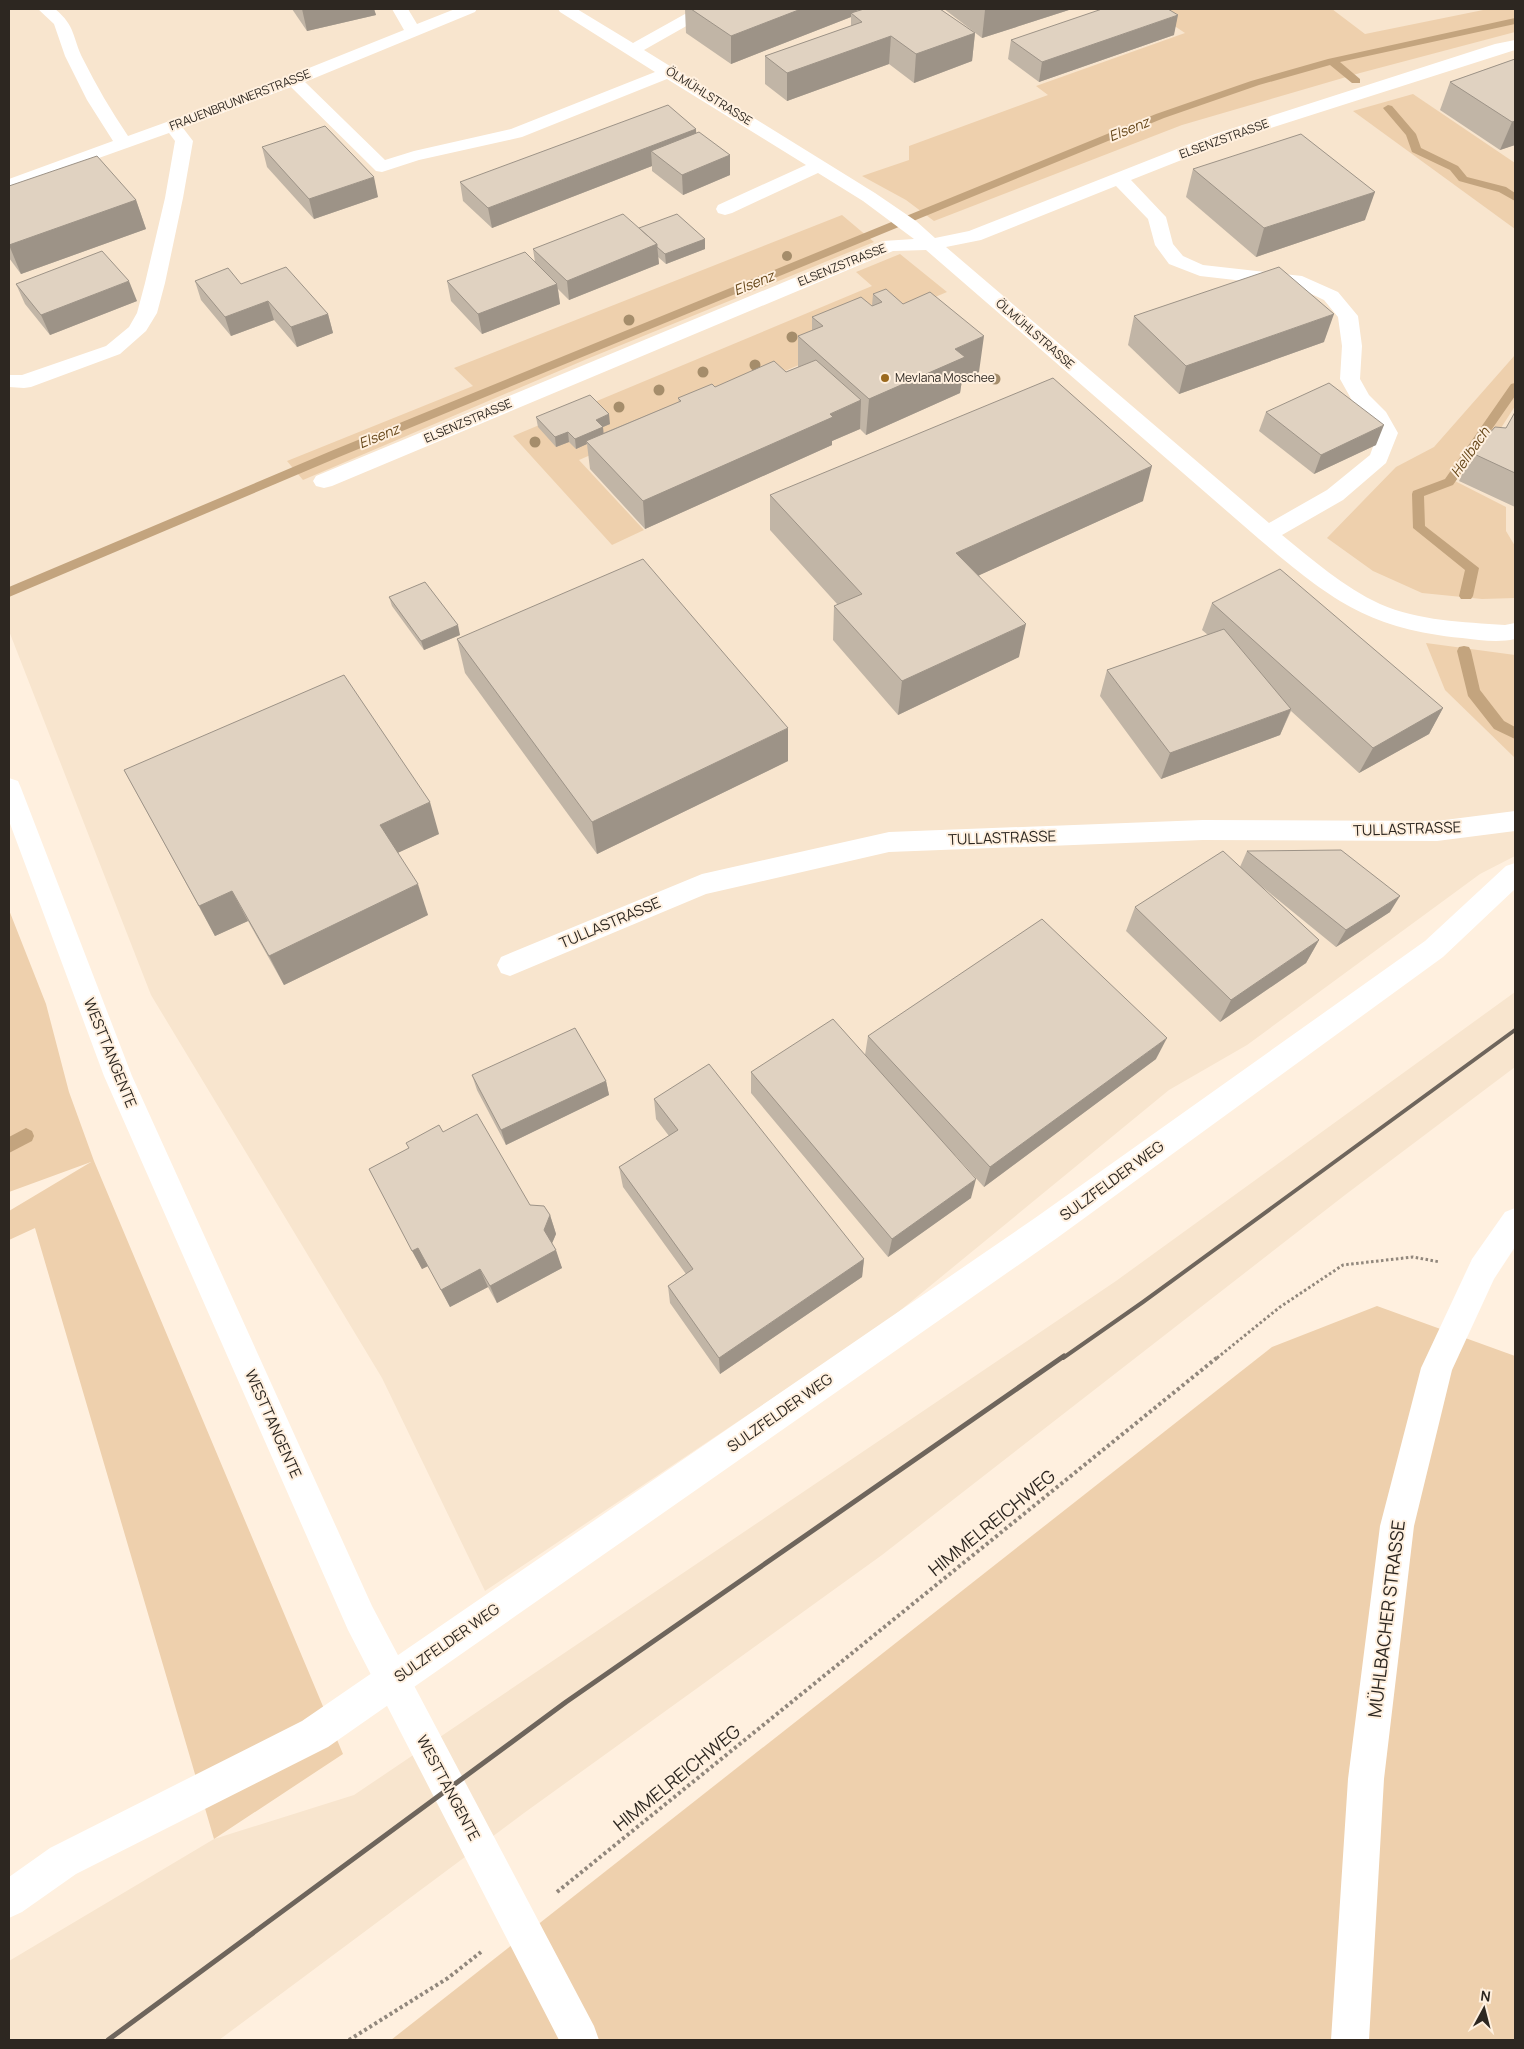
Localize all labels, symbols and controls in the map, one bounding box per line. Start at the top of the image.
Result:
street label: ÖLMÜHLSTRASSE [663,62,756,129]
street label: FRAUENBRUNNERSTRASSE [167,65,313,134]
water label: Elsenz [1106,111,1153,145]
street label: ELSENZSTRASSE [1177,114,1271,163]
street label: ELSENZSTRASSE [795,239,889,290]
water label: Elsenz [731,265,778,299]
street label: ÖLMÜHLSTRASSE [992,295,1078,373]
place label: Mevlana Moschee [895,369,995,386]
marker: Mevlana Moschee [879,372,891,384]
street label: ELSENZSTRASSE [421,394,515,447]
water label: Elsenz [356,418,403,452]
water label: Hellbach [1446,423,1494,480]
street label: TULLASTRASSE [1353,816,1461,841]
street label: TULLASTRASSE [948,825,1056,850]
street label: TULLASTRASSE [556,892,664,953]
street label: WESTTANGENTE [79,995,142,1111]
street label: SULZFELDER WEG [1055,1135,1168,1226]
street label: WESTTANGENTE [240,1366,307,1481]
street label: SULZFELDER WEG [723,1368,837,1457]
street label: HIMMELREICHWEG [923,1463,1060,1581]
street label: MÜHLBACHER STRASSE [1362,1519,1410,1719]
street label: SULZFELDER WEG [390,1598,504,1687]
street label: HIMMELREICHWEG [608,1718,745,1836]
street label: WESTTANGENTE [412,1731,485,1844]
north arrow [1459,1984,1509,2034]
text: N [1479,1986,1492,2006]

